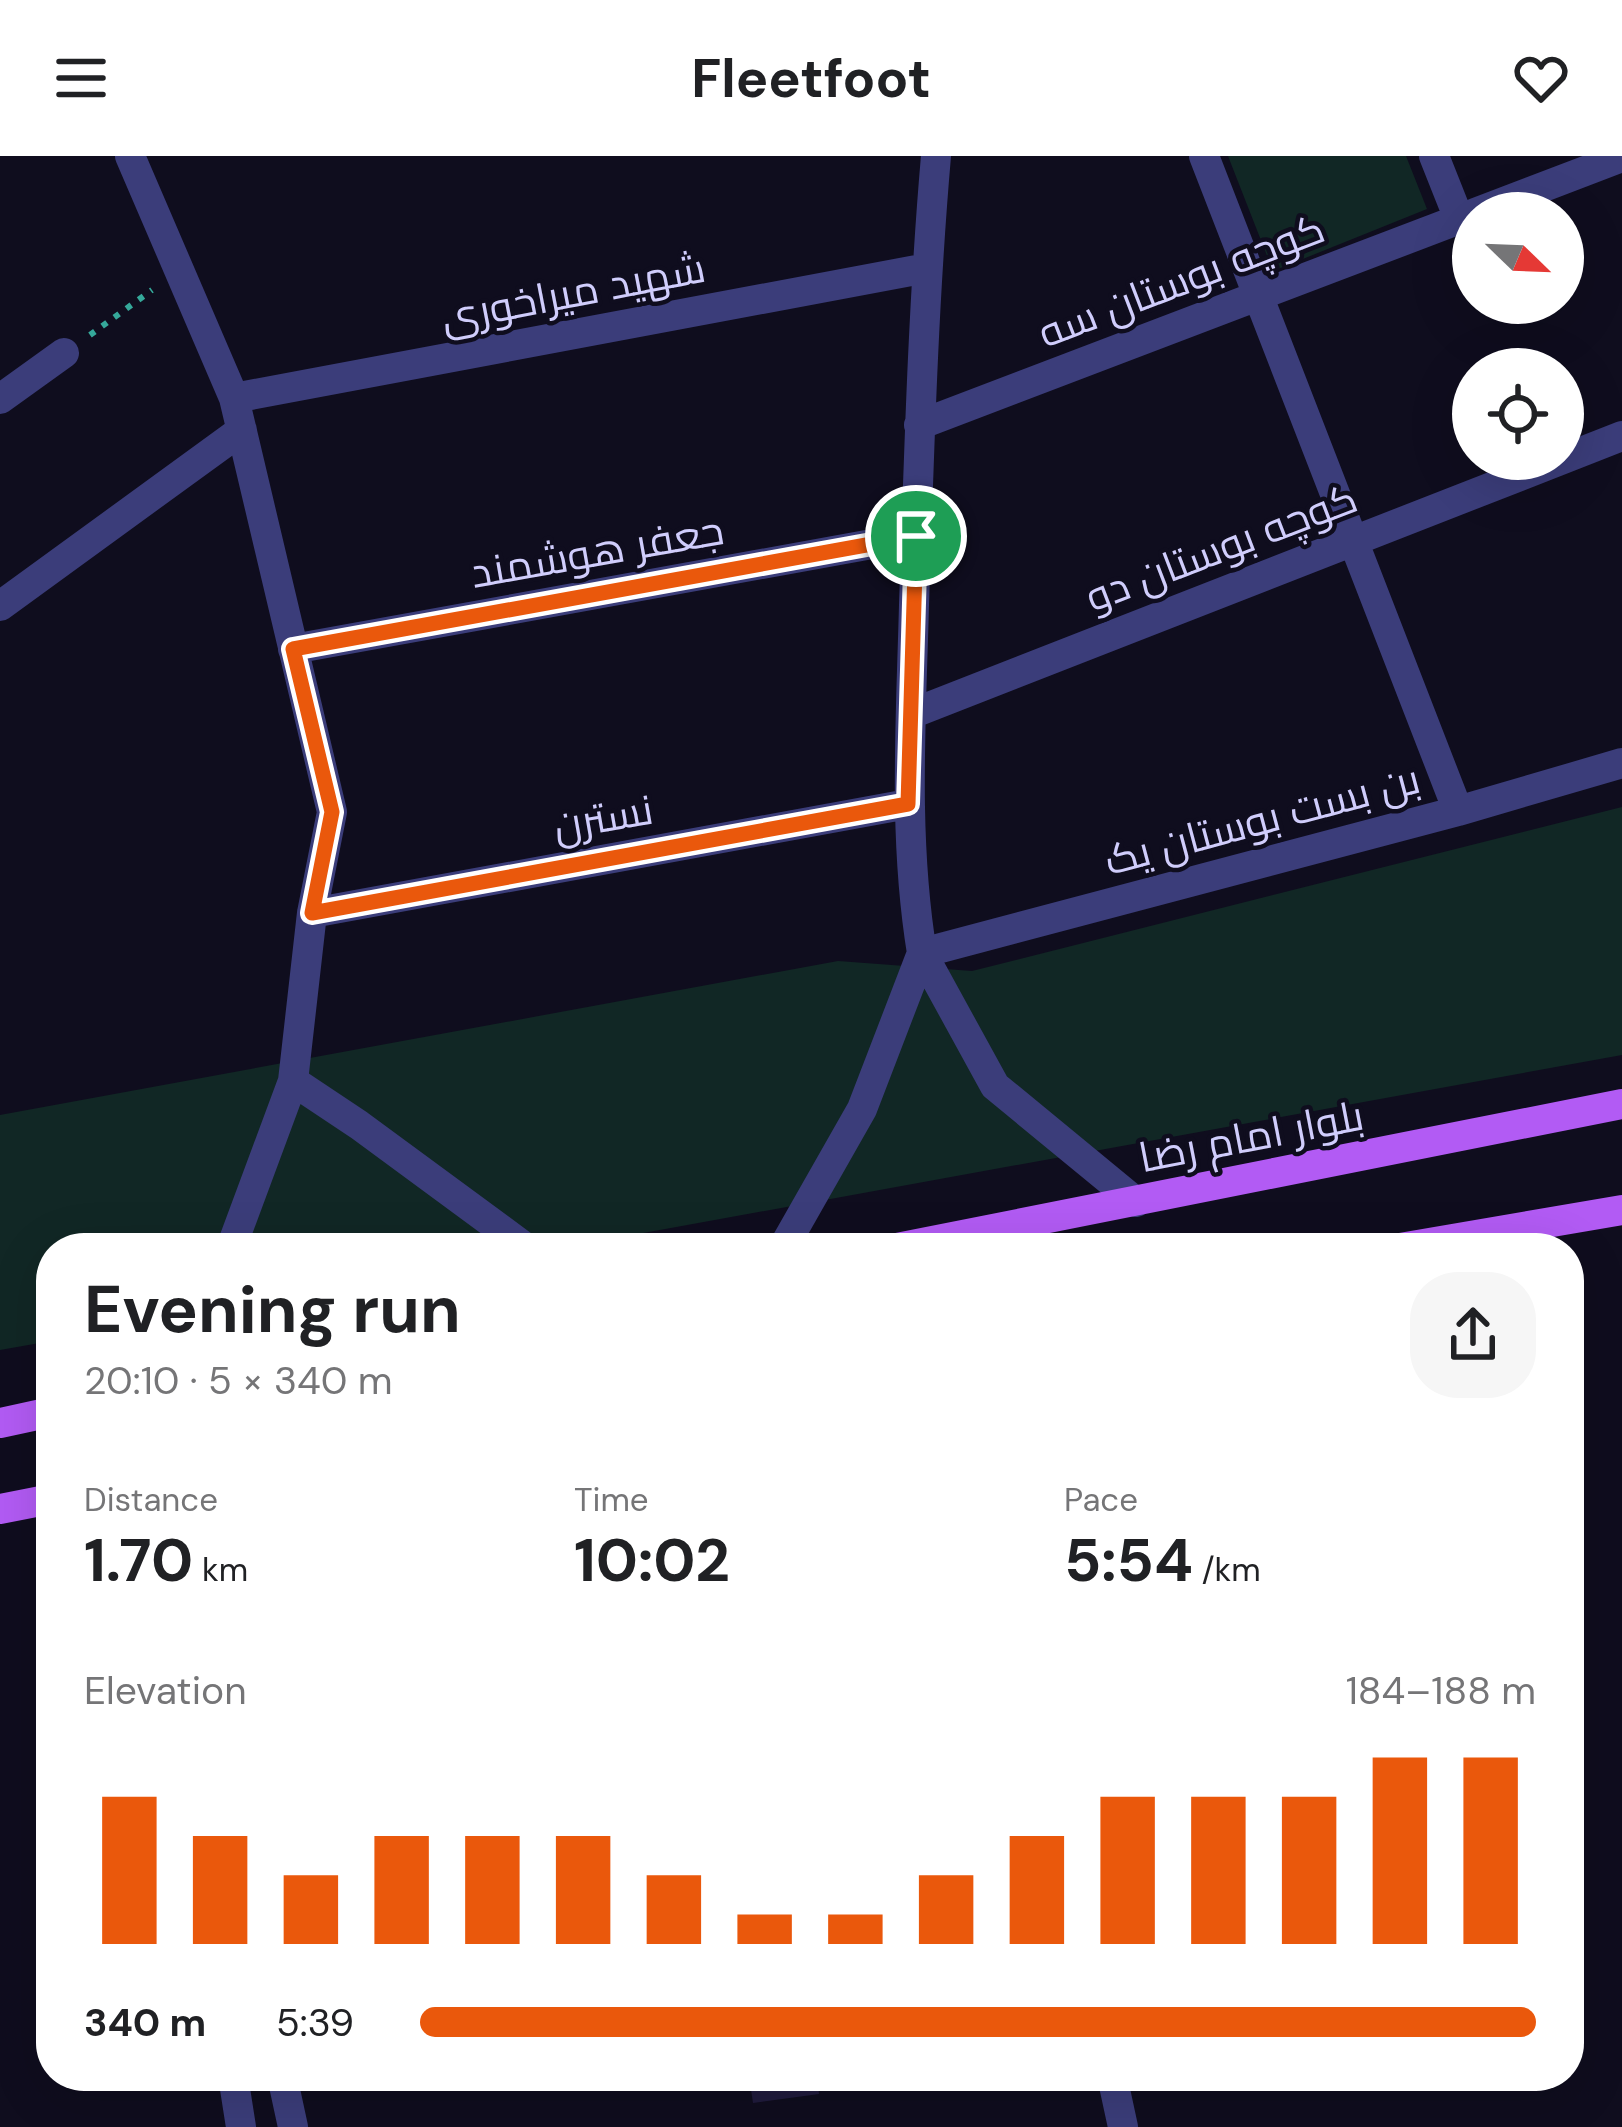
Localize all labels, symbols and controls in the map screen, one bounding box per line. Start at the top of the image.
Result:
text: Fleetfoot [691,43,931,114]
icon: menu [48,45,114,111]
icon: heart [1508,45,1574,111]
north arrow [1452,192,1584,324]
map controls [1452,192,1584,480]
street label: کوچه بوستان سه [1030,201,1332,360]
street label: شهید میراخوری [436,240,710,345]
button: locate [1452,348,1584,480]
street label: کوچه بوستان دو [1078,470,1365,624]
pin [865,485,967,587]
street label: جعفر هوشمند [466,502,728,601]
icon: arrive [883,503,949,569]
street label: بن بست بوستان یک [1098,751,1426,888]
street label: نسترن [549,782,657,853]
street label: بلوار امام رضا [1134,1088,1368,1186]
text: Evening run [84,1267,461,1352]
button: share [1410,1272,1536,1398]
text: 20:10 · 5 × 340 m [84,1355,392,1406]
text: Distance [84,1478,218,1521]
text: Time [574,1478,649,1521]
text: Pace [1064,1478,1138,1521]
text: 1.70 [84,1521,193,1600]
text: 10:02 [574,1521,730,1600]
text: 5:54 [1064,1521,1193,1600]
text: km [193,1548,248,1591]
text: /km [1193,1548,1261,1591]
text: Elevation [84,1665,247,1716]
text: 184–188 m [1346,1665,1536,1716]
text: 340 m [84,1997,206,2048]
text: 5:39 [276,1997,354,2048]

